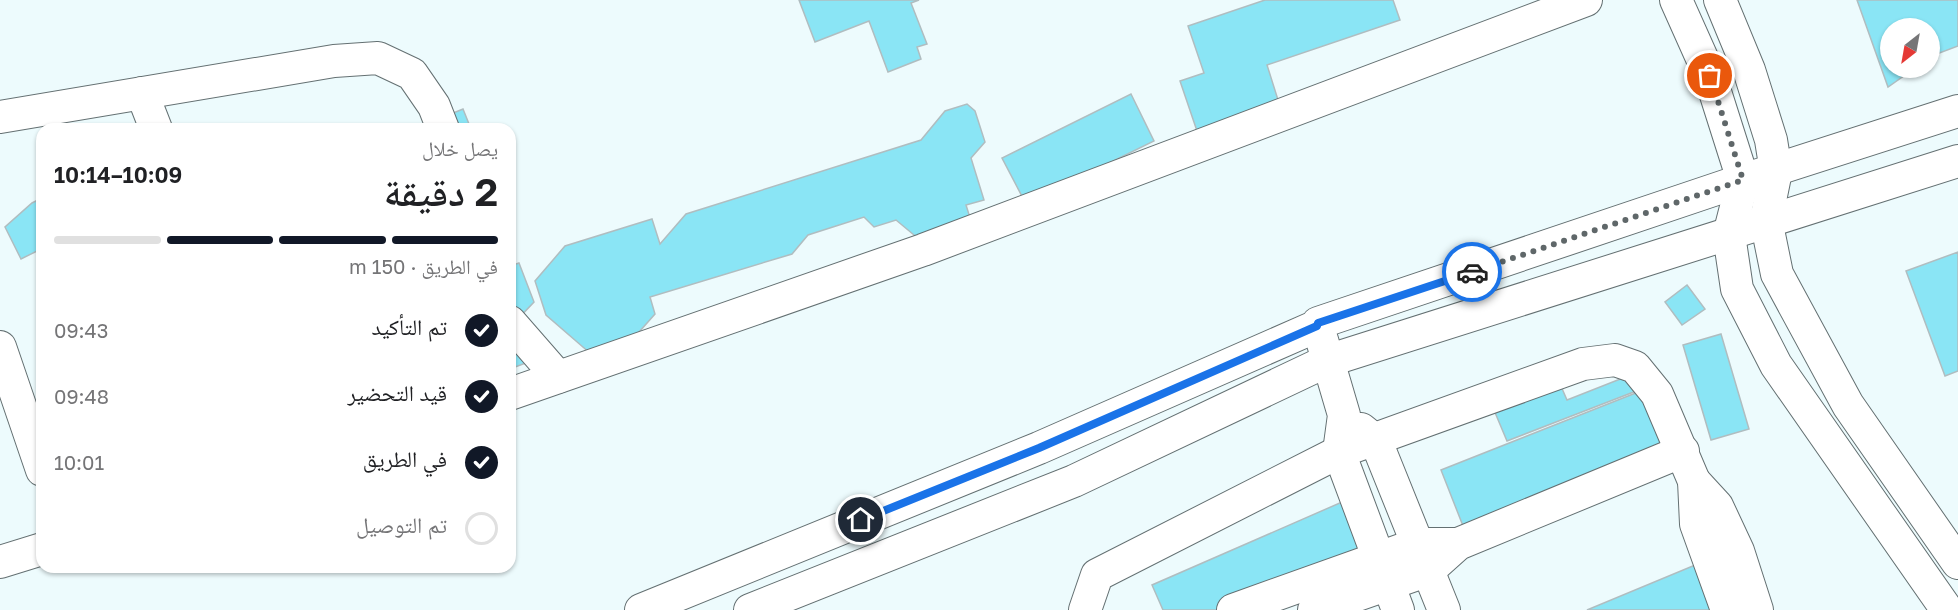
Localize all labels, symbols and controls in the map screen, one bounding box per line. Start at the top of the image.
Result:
north arrow [1880,18,1940,78]
map controls [1880,18,1940,78]
pin [1684,50,1735,101]
icon: bag [1693,59,1726,92]
text: يصل خلال [422,136,498,160]
text: 10:09–10:14 [54,161,182,188]
text: 2 دقيقة [384,168,498,215]
courier [1442,242,1502,302]
text: في الطريق · 150 m [349,254,498,278]
icon: car [1456,256,1489,289]
text: تم التأكيد [371,313,447,340]
icon: check [465,314,498,347]
text: 09:43 [54,318,108,342]
text: قيد التحضير [348,379,447,406]
icon: check [465,380,498,413]
text: 09:48 [54,384,109,408]
text: في الطريق [363,445,447,472]
icon: check [465,446,498,479]
text: 10:01 [54,450,104,474]
pin [835,494,886,545]
icon: home [844,503,877,536]
text: تم التوصيل [356,511,447,538]

